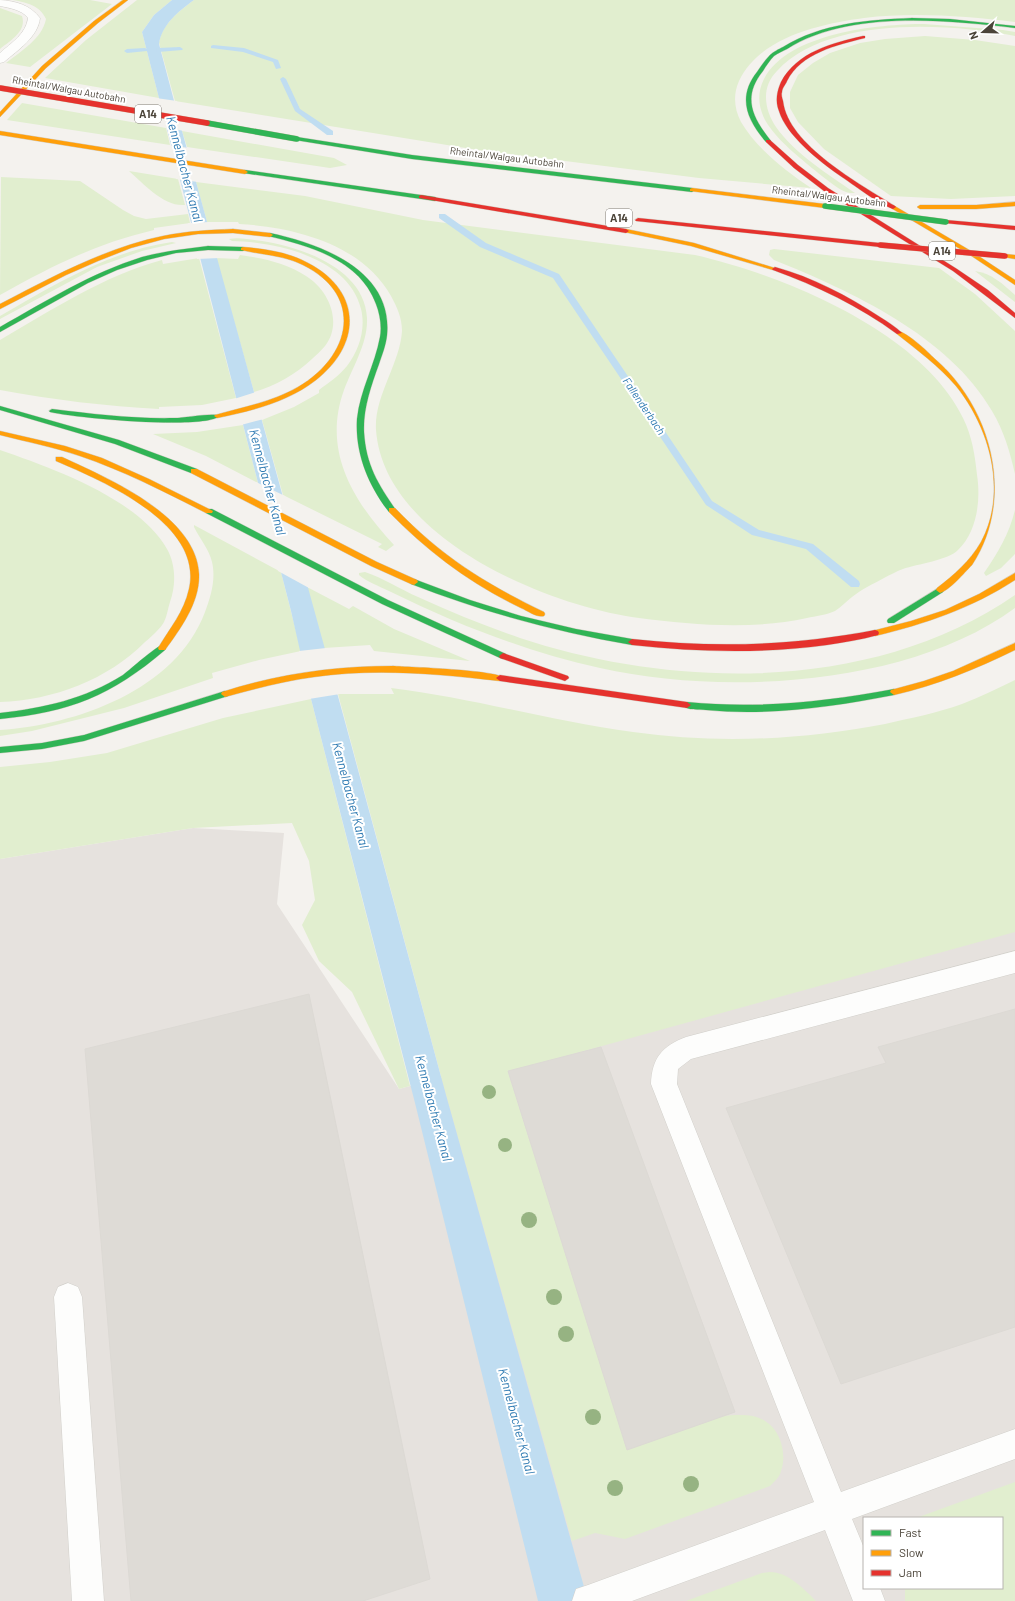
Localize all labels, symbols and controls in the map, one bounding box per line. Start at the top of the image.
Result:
north arrow [963,12,1003,52]
text: N [966,30,980,41]
street label: Rheintal/Walgau Autobahn [11,73,127,105]
road number: A14 [135,105,161,123]
water label: Kennelbacher Kanal [163,114,207,224]
street label: Rheintal/Walgau Autobahn [449,144,565,170]
street label: Rheintal/Walgau Autobahn [771,183,887,209]
road number: A14 [606,209,632,227]
road number: A14 [929,242,955,260]
water label: Fallenderbach [620,375,668,437]
water label: Kennelbacher Kanal [246,427,290,537]
water label: Kennelbacher Kanal [329,740,373,850]
water label: Kennelbacher Kanal [412,1053,456,1163]
water label: Kennelbacher Kanal [495,1366,539,1476]
legend [863,1517,1003,1589]
text: Fast [899,1525,922,1539]
text: Slow [899,1545,924,1559]
text: Jam [899,1565,922,1579]

